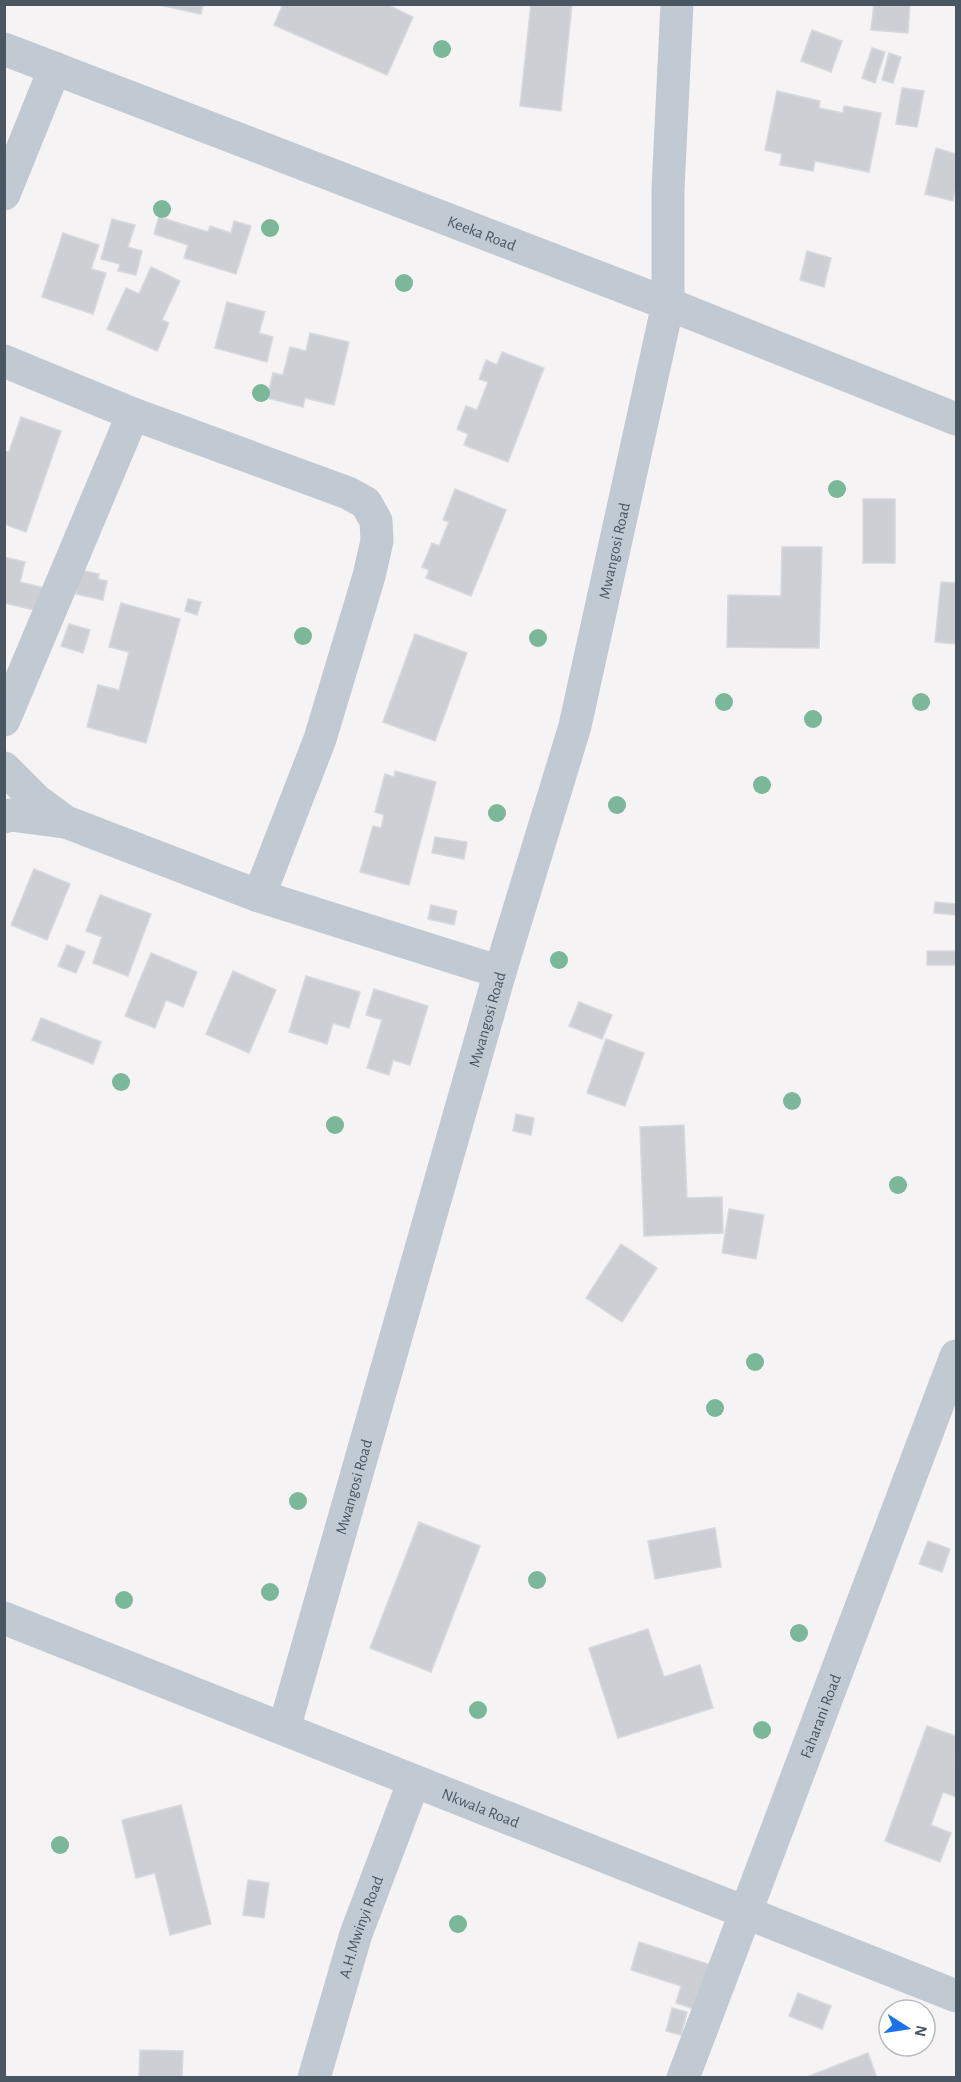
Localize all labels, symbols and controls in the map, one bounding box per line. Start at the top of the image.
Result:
street label: Keeka Road [445,213,518,254]
street label: Mwangosi Road [596,501,633,601]
street label: Mwangosi Road [466,970,509,1069]
street label: Mwangosi Road [333,1437,375,1536]
street label: Faharani Road [798,1672,844,1761]
street label: Nkwala Road [439,1786,521,1831]
street label: A.H.Mwinyi Road [337,1874,386,1980]
north arrow [877,1998,937,2058]
text: N [912,2024,930,2038]

